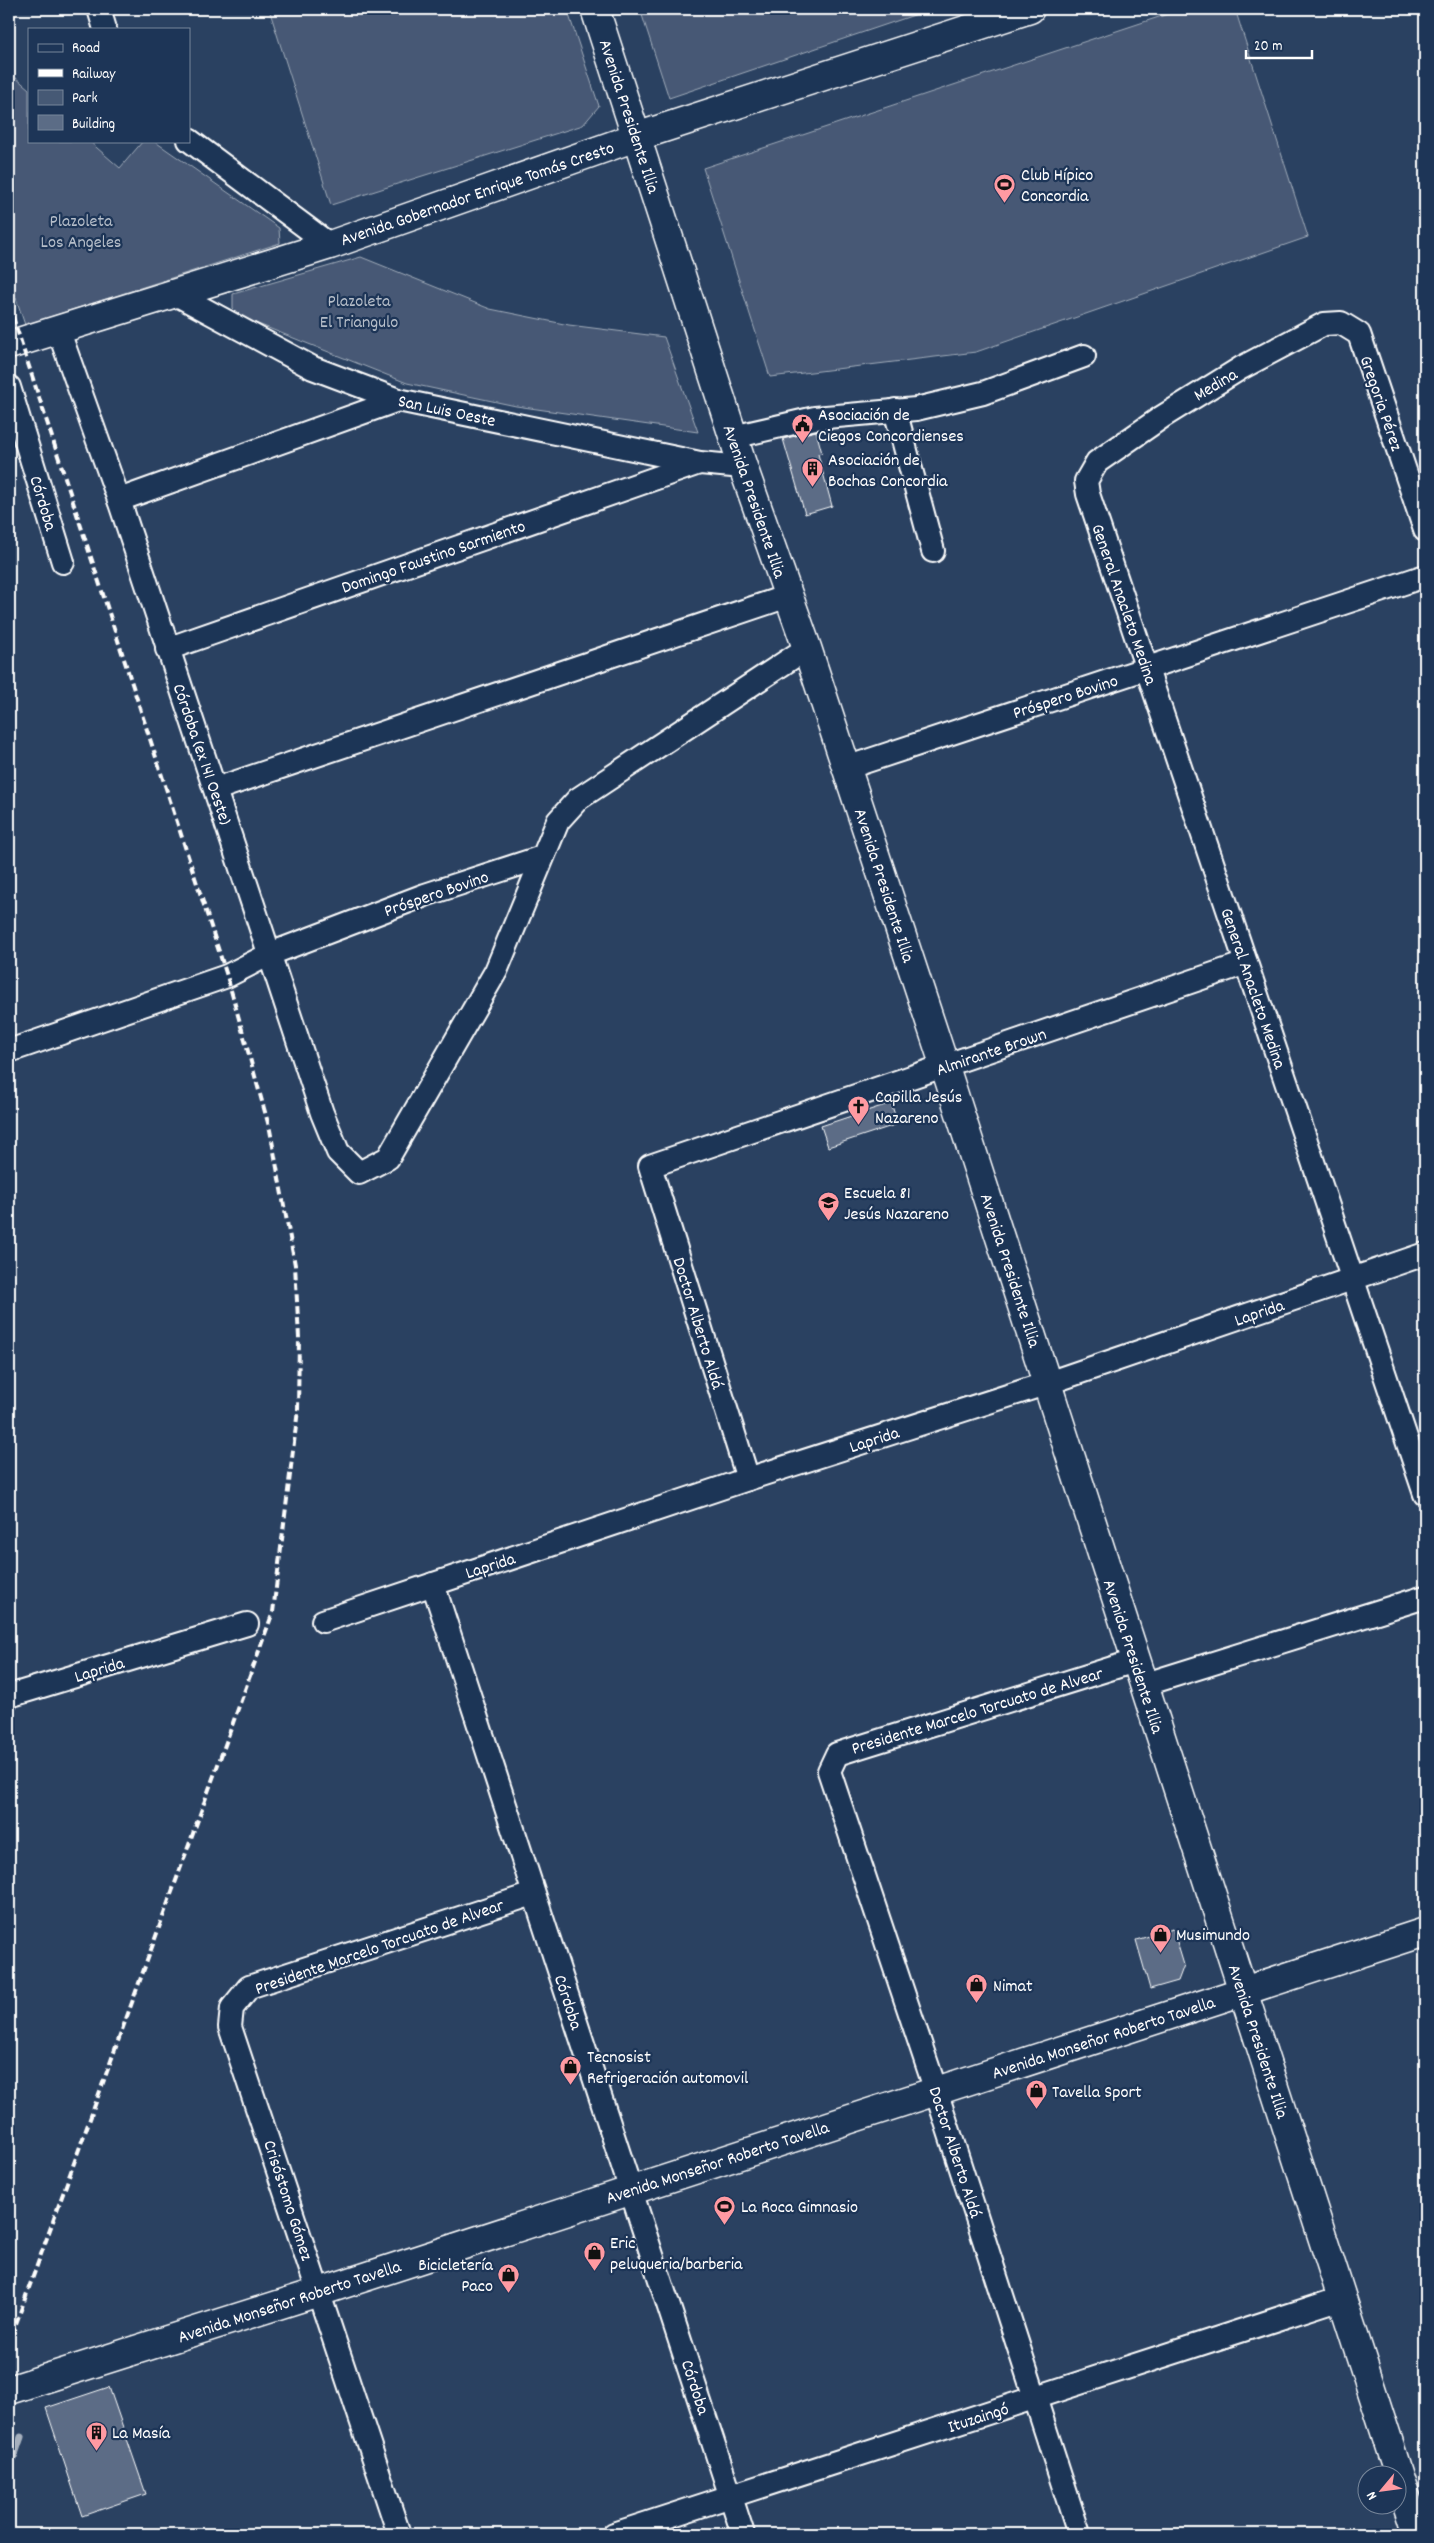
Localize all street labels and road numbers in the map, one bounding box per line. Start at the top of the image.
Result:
street label: Avenida Presidente Illia [591,36,665,198]
street label: Avenida Gobernador Enrique Tomás Cresto [338,137,618,254]
street label: Gregoria Pérez [1352,353,1408,455]
street label: Medina [1190,363,1243,409]
street label: San Luis Oeste [395,390,498,435]
street label: Avenida Presidente Illia [715,422,791,582]
street label: Córdoba [21,473,62,535]
street label: Domingo Faustino Sarmiento [338,515,529,602]
street label: General Anacleto Medina [1083,521,1162,689]
street label: Próspero Bovino [1010,670,1122,727]
street label: Córdoba (ex 141 Oeste) [165,681,237,829]
street label: Avenida Presidente Illia [846,805,920,967]
street label: Próspero Bovino [381,866,492,925]
street label: General Anacleto Medina [1212,905,1291,1073]
street label: Almirante Brown [933,1023,1050,1084]
street label: Avenida Presidente Illia [972,1190,1046,1352]
street label: Doctor Alberto Aldá [665,1255,729,1393]
street label: Laprida [1232,1294,1288,1334]
street label: Laprida [847,1421,903,1461]
street label: Laprida [463,1547,519,1587]
street label: Avenida Presidente Illia [1095,1576,1169,1738]
street label: Laprida [72,1652,128,1691]
street label: Presidente Marcelo Torcuato de Alvear [849,1662,1107,1763]
street label: Presidente Marcelo Torcuato de Alvear [252,1894,508,2003]
street label: Avenida Presidente Illia [1220,1961,1294,2123]
street label: Córdoba [546,1972,587,2034]
street label: Avenida Monseñor Roberto Tavella [989,1991,1219,2087]
street label: Doctor Alberto Aldá [921,2084,987,2222]
street label: Avenida Monseñor Roberto Tavella [603,2116,833,2212]
street label: Crisóstomo Gómez [255,2137,318,2264]
street label: Avenida Monseñor Roberto Tavella [175,2255,405,2351]
street label: Córdoba [673,2357,714,2419]
street label: Ituzaingó [945,2398,1012,2441]

